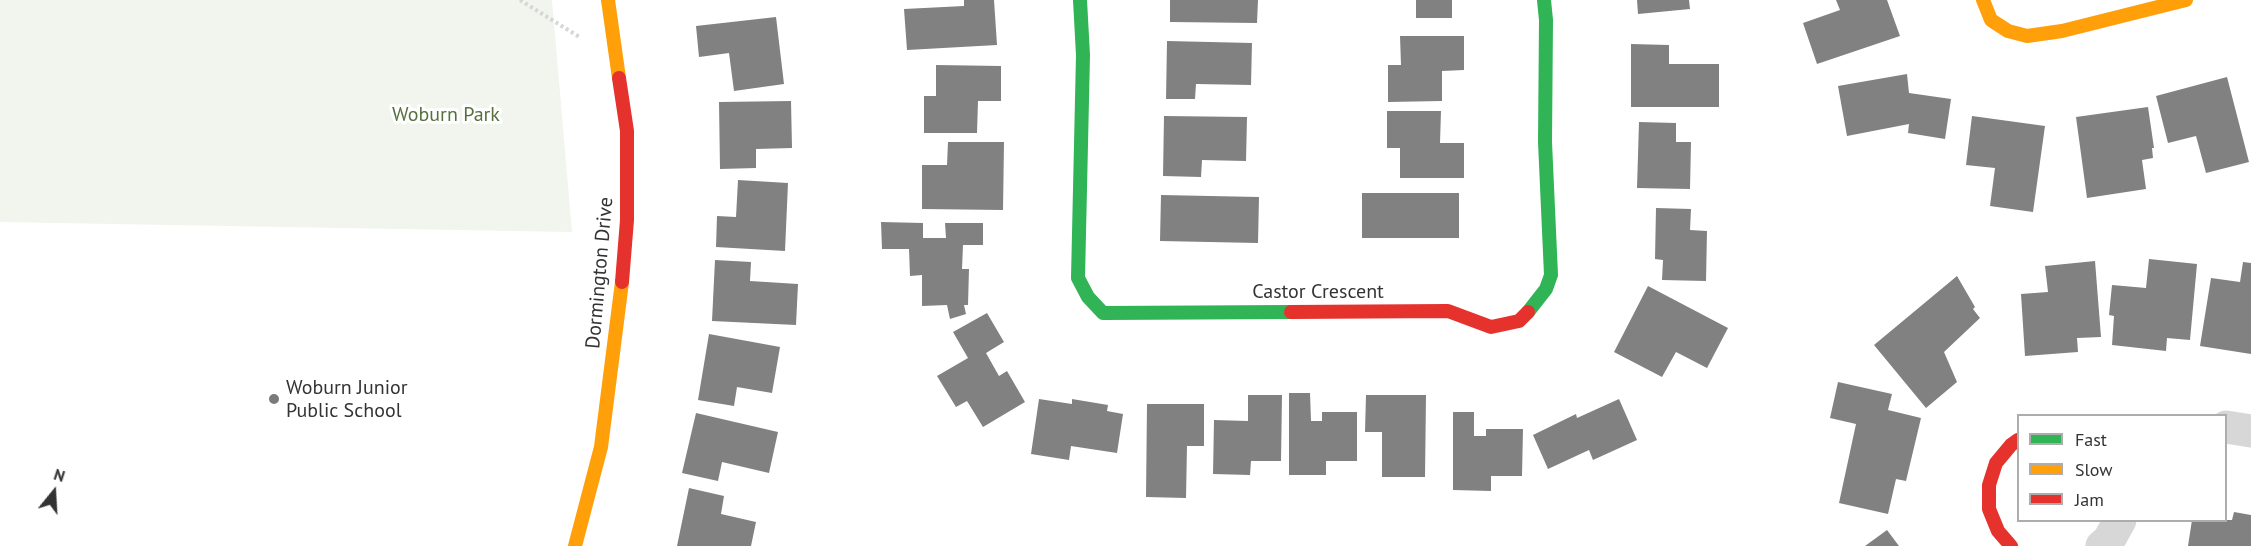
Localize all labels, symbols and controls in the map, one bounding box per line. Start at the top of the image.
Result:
park label: Woburn Park [392,103,500,127]
street label: Dormington Drive [581,196,619,350]
street label: Castor Crescent [1252,280,1384,304]
place label: Woburn Junior Public School [286,376,408,423]
marker: Woburn Junior Public School [267,392,281,406]
legend [2017,414,2227,522]
text: Fast [2075,428,2107,451]
text: Slow [2075,458,2113,481]
north arrow [24,462,84,522]
text: N [51,464,68,486]
text: Jam [2075,488,2104,511]

